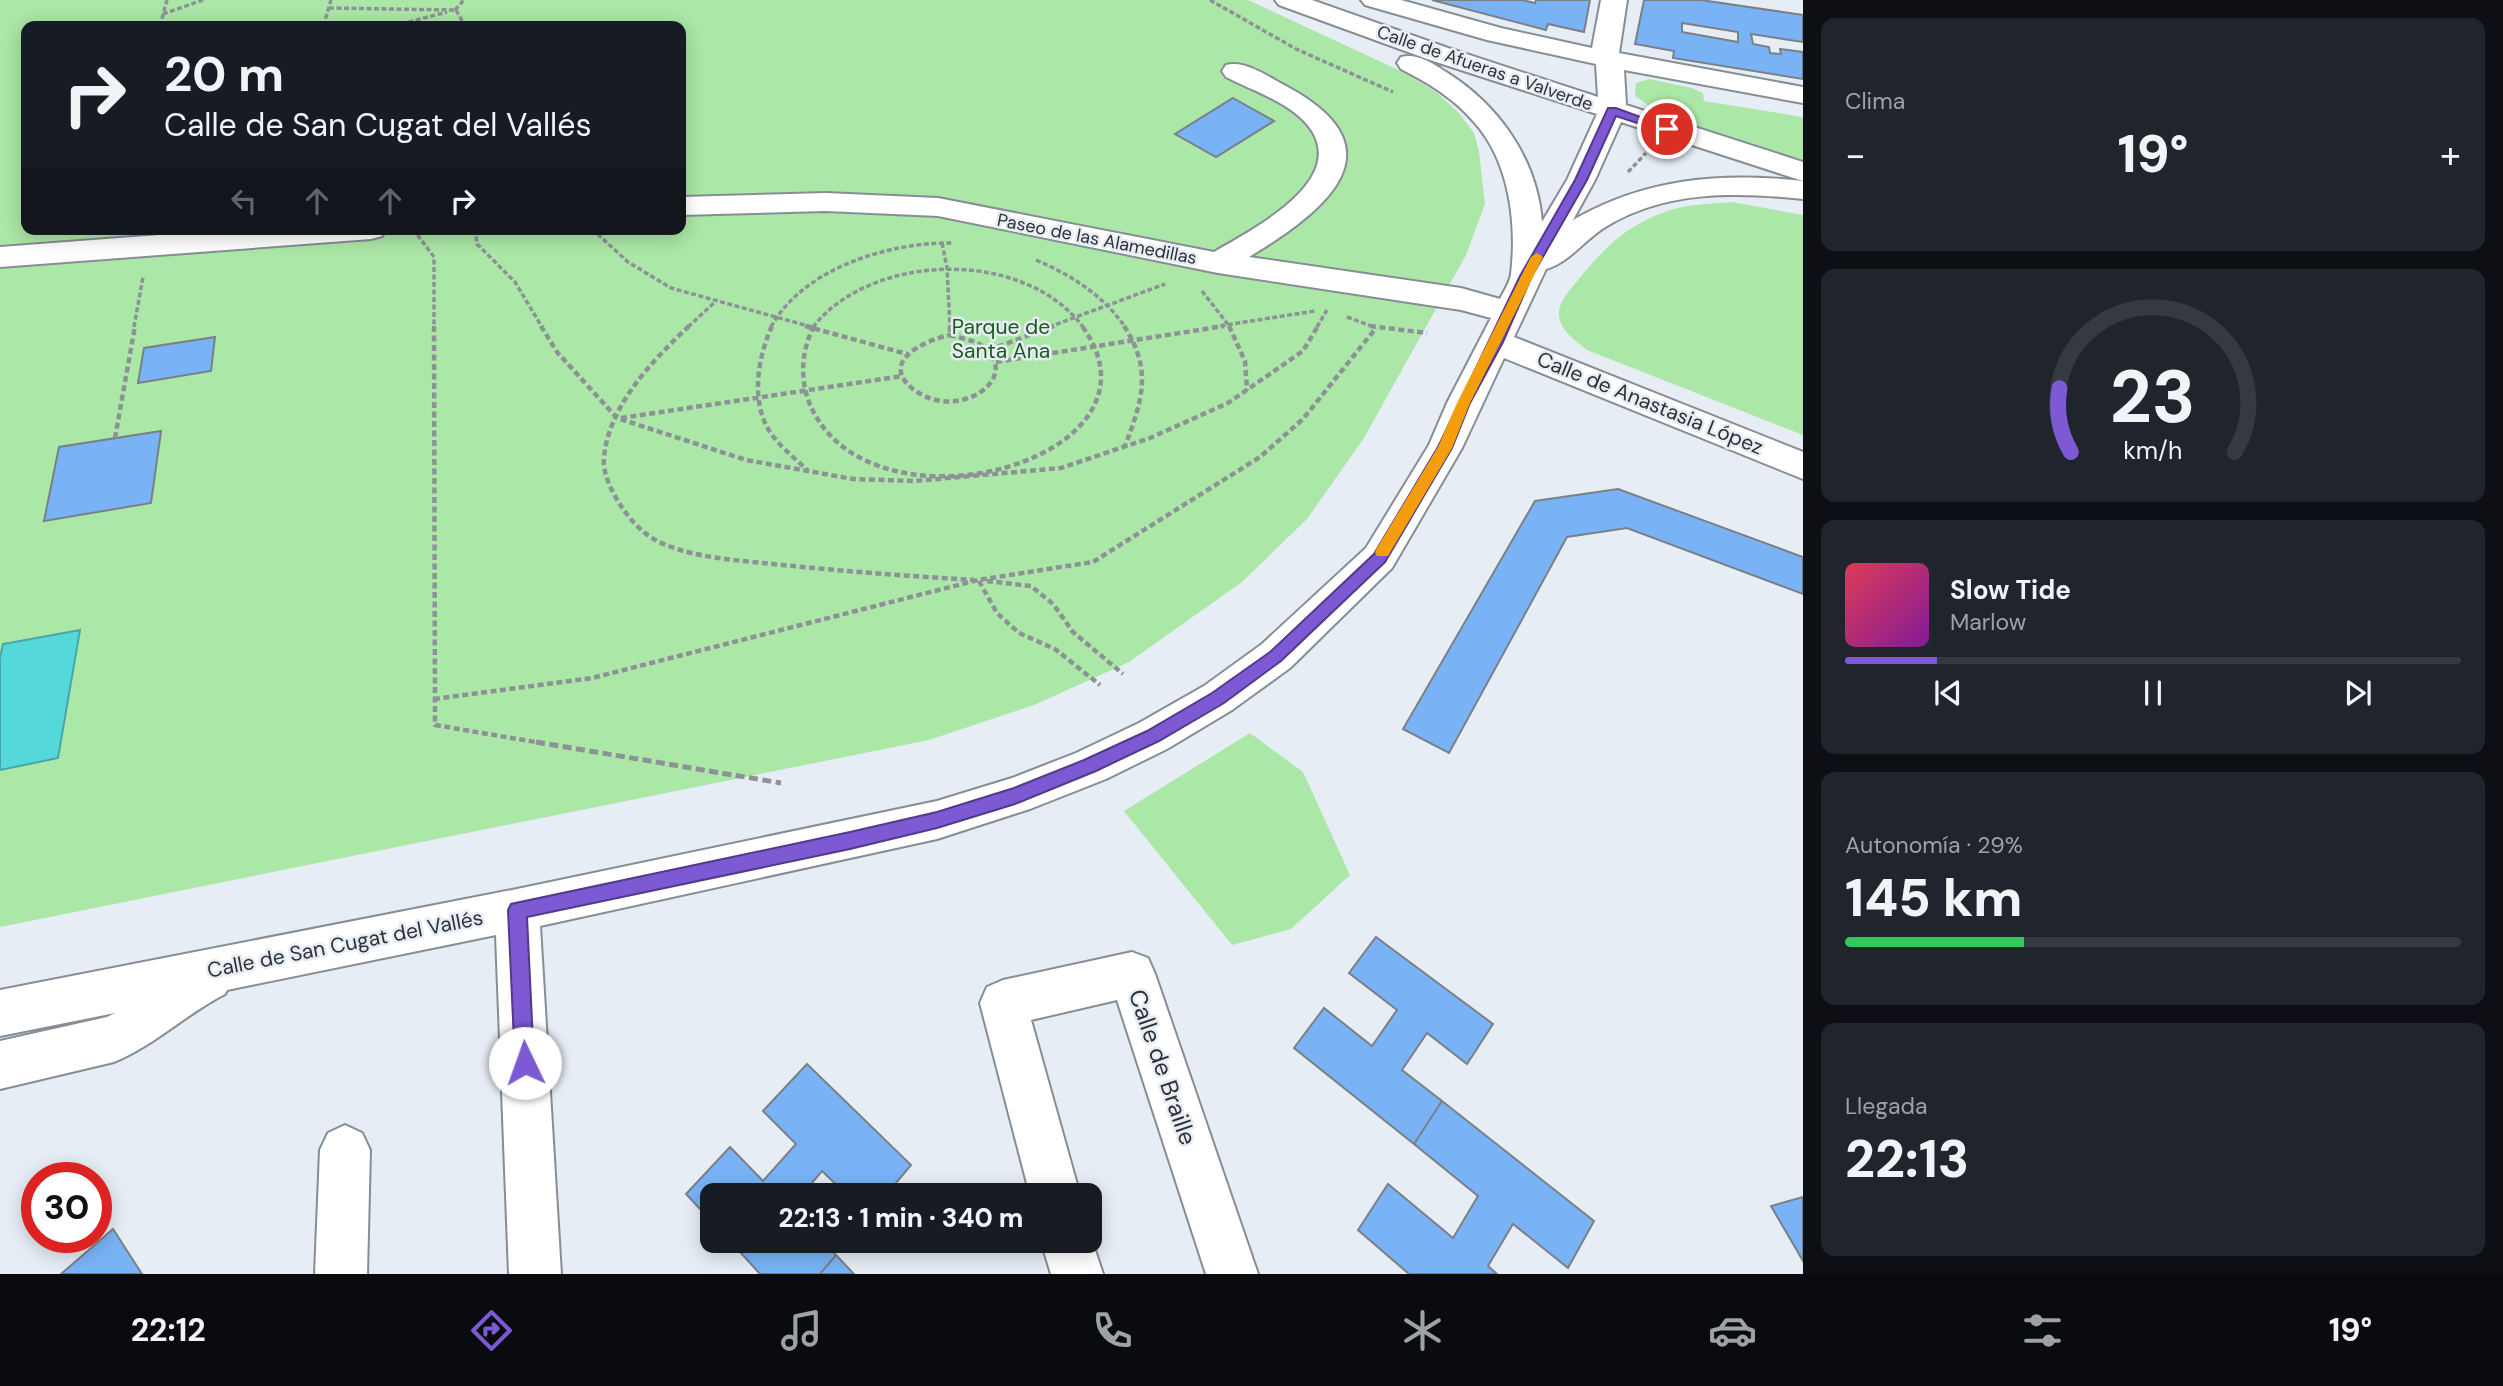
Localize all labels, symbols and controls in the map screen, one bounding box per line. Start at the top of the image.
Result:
street label: Calle de Afueras a Valverde [1374,20,1596,116]
text: 20 m [164,42,284,106]
icon: right [49,49,140,140]
text: Clima [1845,86,1905,116]
pin [1637,99,1697,159]
text: Calle de San Cugat del Vallés [164,104,592,146]
icon: arrive [1648,110,1686,148]
text: 19° [2117,120,2189,188]
text: − [1845,130,1866,180]
text: + [2440,130,2461,180]
icon: left [225,182,263,220]
icon: ahead [298,182,336,220]
icon: ahead [371,182,409,220]
icon: right [444,182,482,220]
street label: Paseo de las Alamedillas [995,208,1199,270]
park label: Parque de Santa Ana [952,313,1050,365]
street label: Calle de Anastasia López [1533,345,1767,461]
text: 23 [2110,350,2196,445]
text: km/h [2123,434,2183,467]
text: Slow Tide [1950,573,2071,607]
text: Marlow [1950,607,2026,637]
icon: previous [1929,674,1967,712]
icon: pause [2134,674,2172,712]
icon: next [2339,674,2377,712]
text: Autonomía · 29% [1845,830,2023,860]
text: 145 km [1845,864,2022,932]
street label: Calle de San Cugat del Vallés [205,903,485,985]
street label: Calle de Braille [1122,985,1204,1149]
position arrow [488,1026,562,1100]
text: Llegada [1845,1091,1928,1121]
text: 22:13 [1845,1125,1969,1193]
speed limit sign: 30 [21,1162,112,1253]
text: 22:13 · 1 min · 340 m [779,1201,1023,1235]
icon: directions [467,1306,516,1355]
icon: music [777,1306,826,1355]
icon: phone [1088,1306,1137,1355]
icon: climate [1398,1306,1447,1355]
icon: car [1708,1306,1757,1355]
icon: filters [2018,1306,2067,1355]
text: 22:12 [131,1309,206,1351]
text: 19° [2329,1309,2372,1351]

